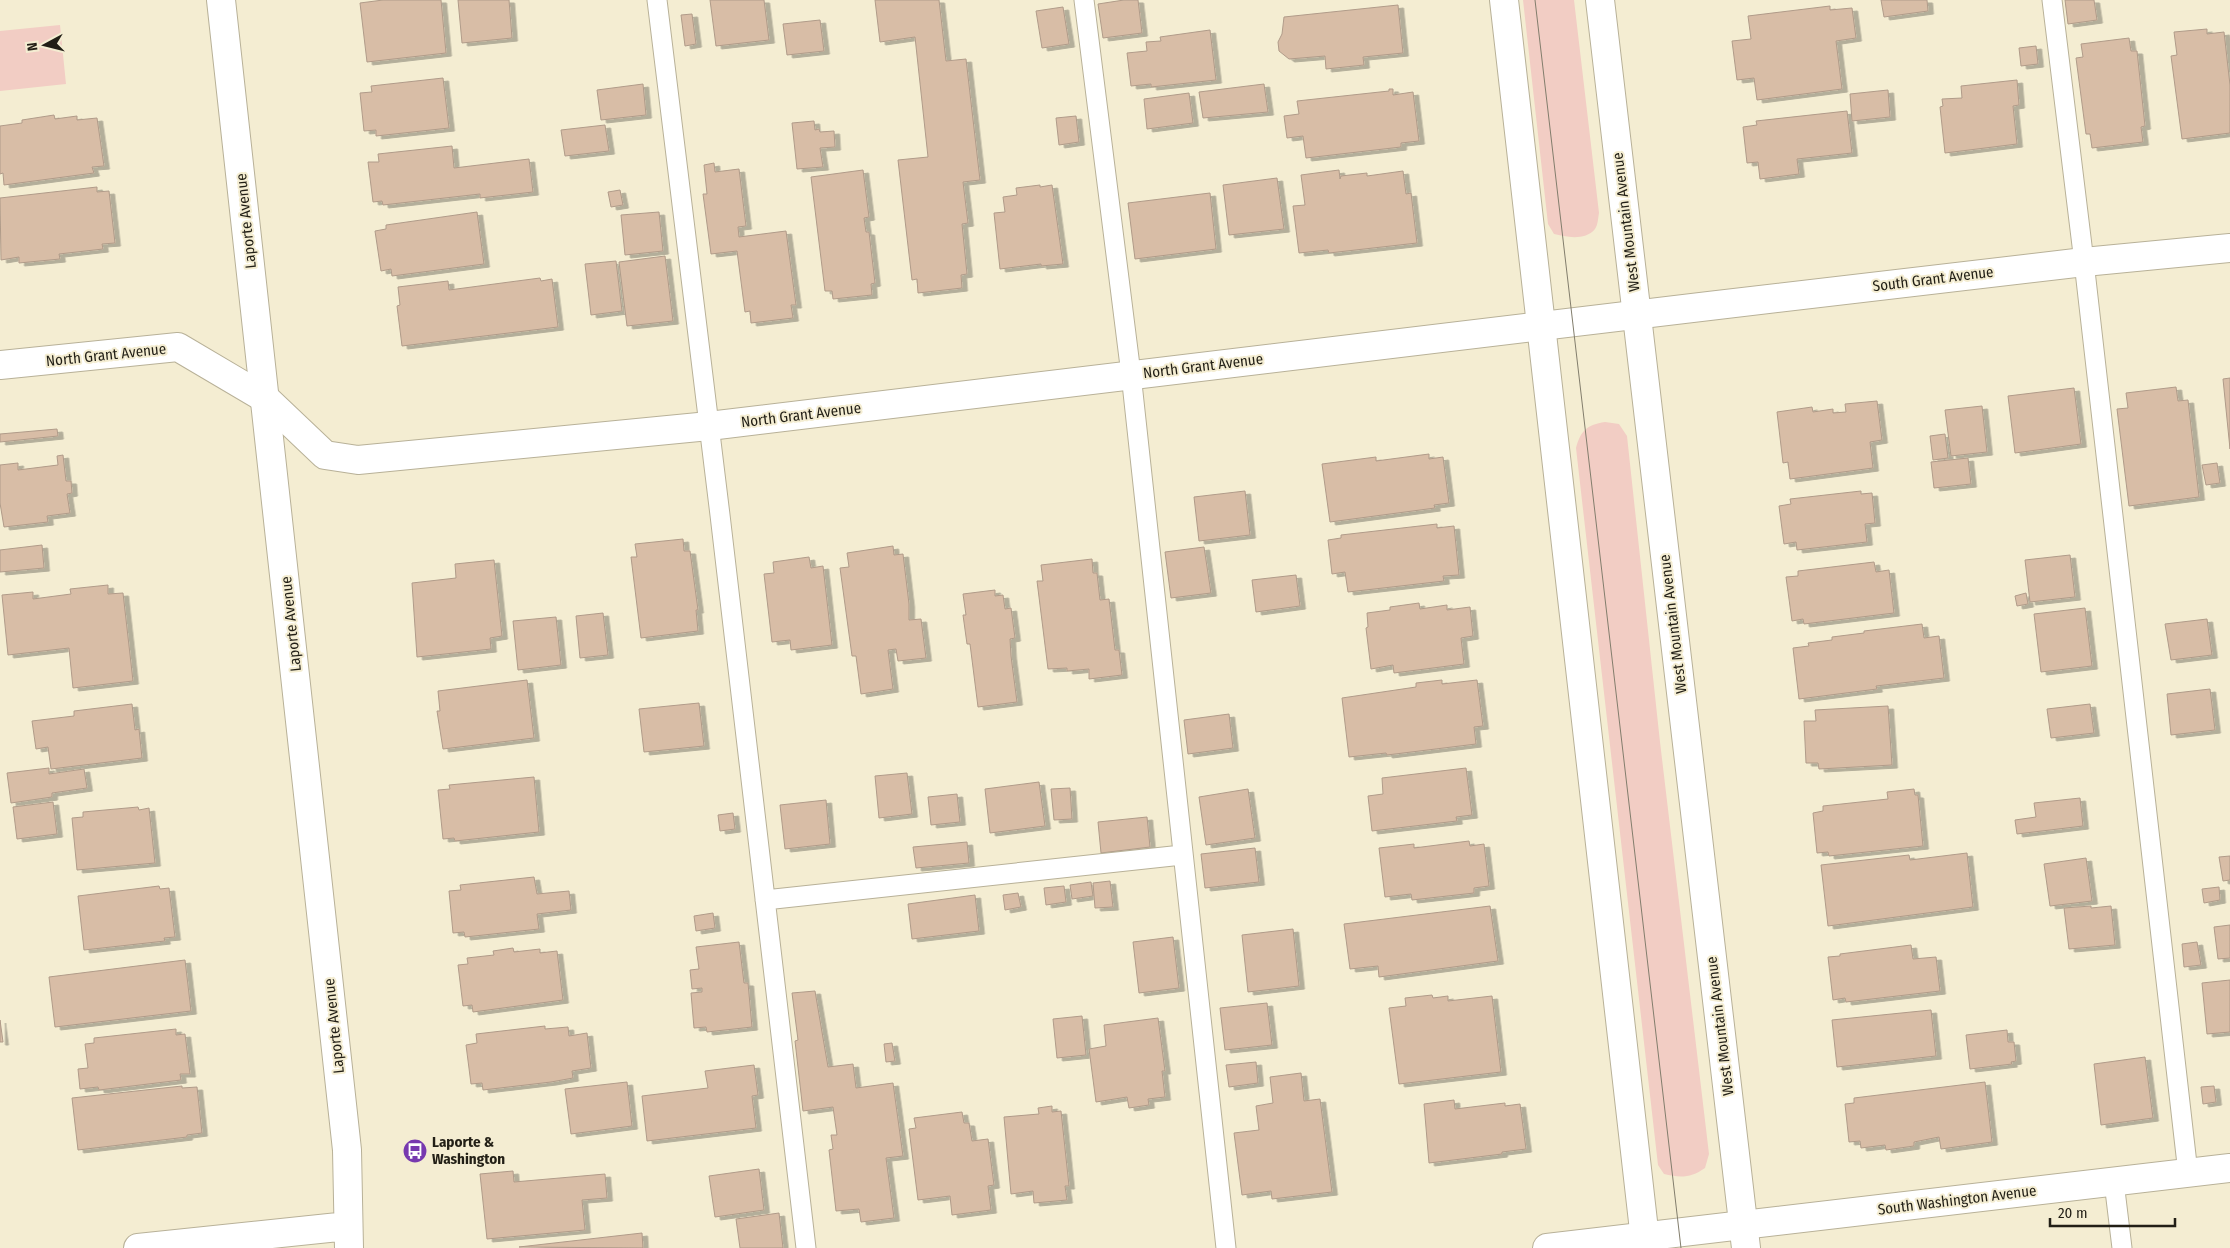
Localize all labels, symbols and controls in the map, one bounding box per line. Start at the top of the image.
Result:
north arrow [20,20,70,70]
text: N [24,41,42,52]
street label: West Mountain Avenue [1609,151,1643,293]
street label: Laporte Avenue [232,172,260,270]
street label: South Grant Avenue [1872,263,1994,295]
street label: North Grant Avenue [45,340,167,370]
street label: North Grant Avenue [1142,350,1264,382]
street label: North Grant Avenue [740,399,862,431]
street label: West Mountain Avenue [1656,553,1690,695]
street label: Laporte Avenue [277,575,305,673]
street label: West Mountain Avenue [1703,955,1737,1097]
street label: Laporte Avenue [320,977,348,1075]
place label: Laporte & Washington [432,1133,505,1168]
bus stop icon: Laporte & Washington [402,1138,428,1164]
street label: South Washington Avenue [1877,1181,2037,1219]
scale bar [2050,1196,2175,1228]
text: 20 m [2058,1204,2088,1222]

